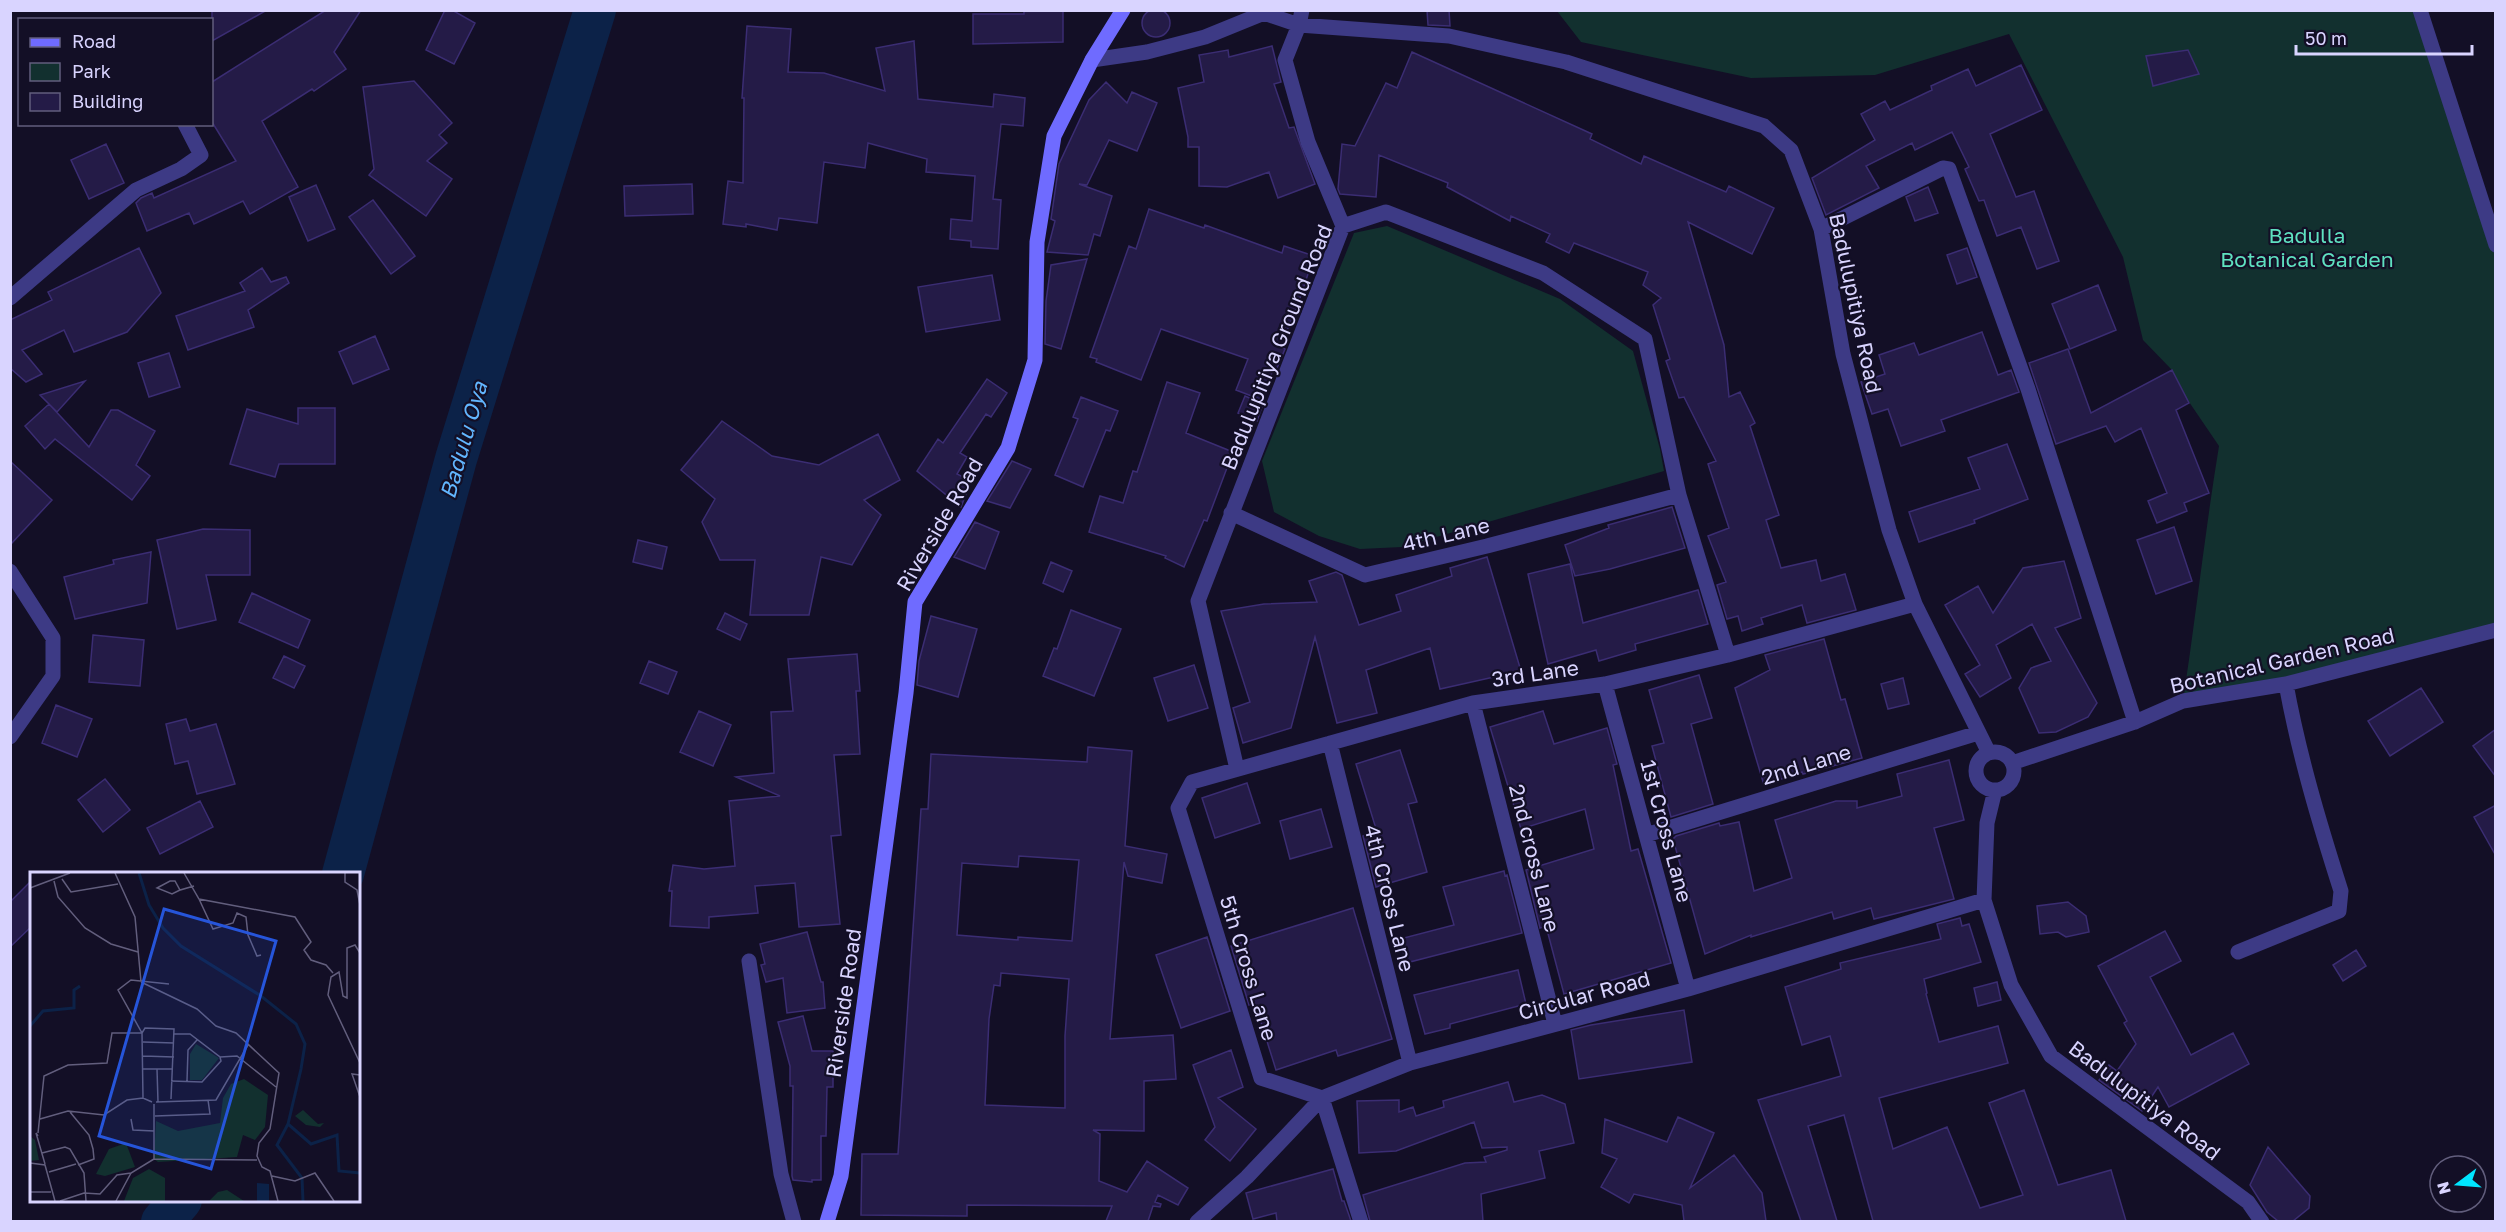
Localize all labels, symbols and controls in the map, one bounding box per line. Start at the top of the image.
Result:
legend [18,18,213,126]
scale bar [2296,18,2472,56]
text: 50 m [2305,27,2347,49]
text: Road [72,30,116,52]
text: Park [72,60,111,82]
text: Building [72,90,143,112]
street label: Badulupitiya Road [1824,211,1888,395]
street label: Badulupitiya Ground Road [1215,220,1337,474]
park label: Badulla Botanical Garden [2220,222,2394,272]
water label: Badulu Oya [433,377,493,502]
street label: Riverside Road [890,452,988,596]
street label: 4th Lane [1400,511,1492,557]
street label: Botanical Garden Road [2167,621,2397,699]
street label: 3rd Lane [1490,654,1580,692]
street label: 2nd Lane [1758,738,1854,790]
street label: 1st Cross Lane [1635,757,1699,905]
street label: 2nd cross Lane [1504,781,1566,935]
street label: 4th Cross Lane [1359,822,1421,974]
inset map [30,872,360,1202]
street label: 5th Cross Lane [1215,892,1283,1044]
street label: Riverside Road [820,927,866,1079]
street label: Circular Road [1515,965,1653,1025]
street label: Badulupitiya Road [2064,1034,2226,1166]
north arrow [2428,1154,2488,1214]
text: N [2432,1180,2455,1197]

